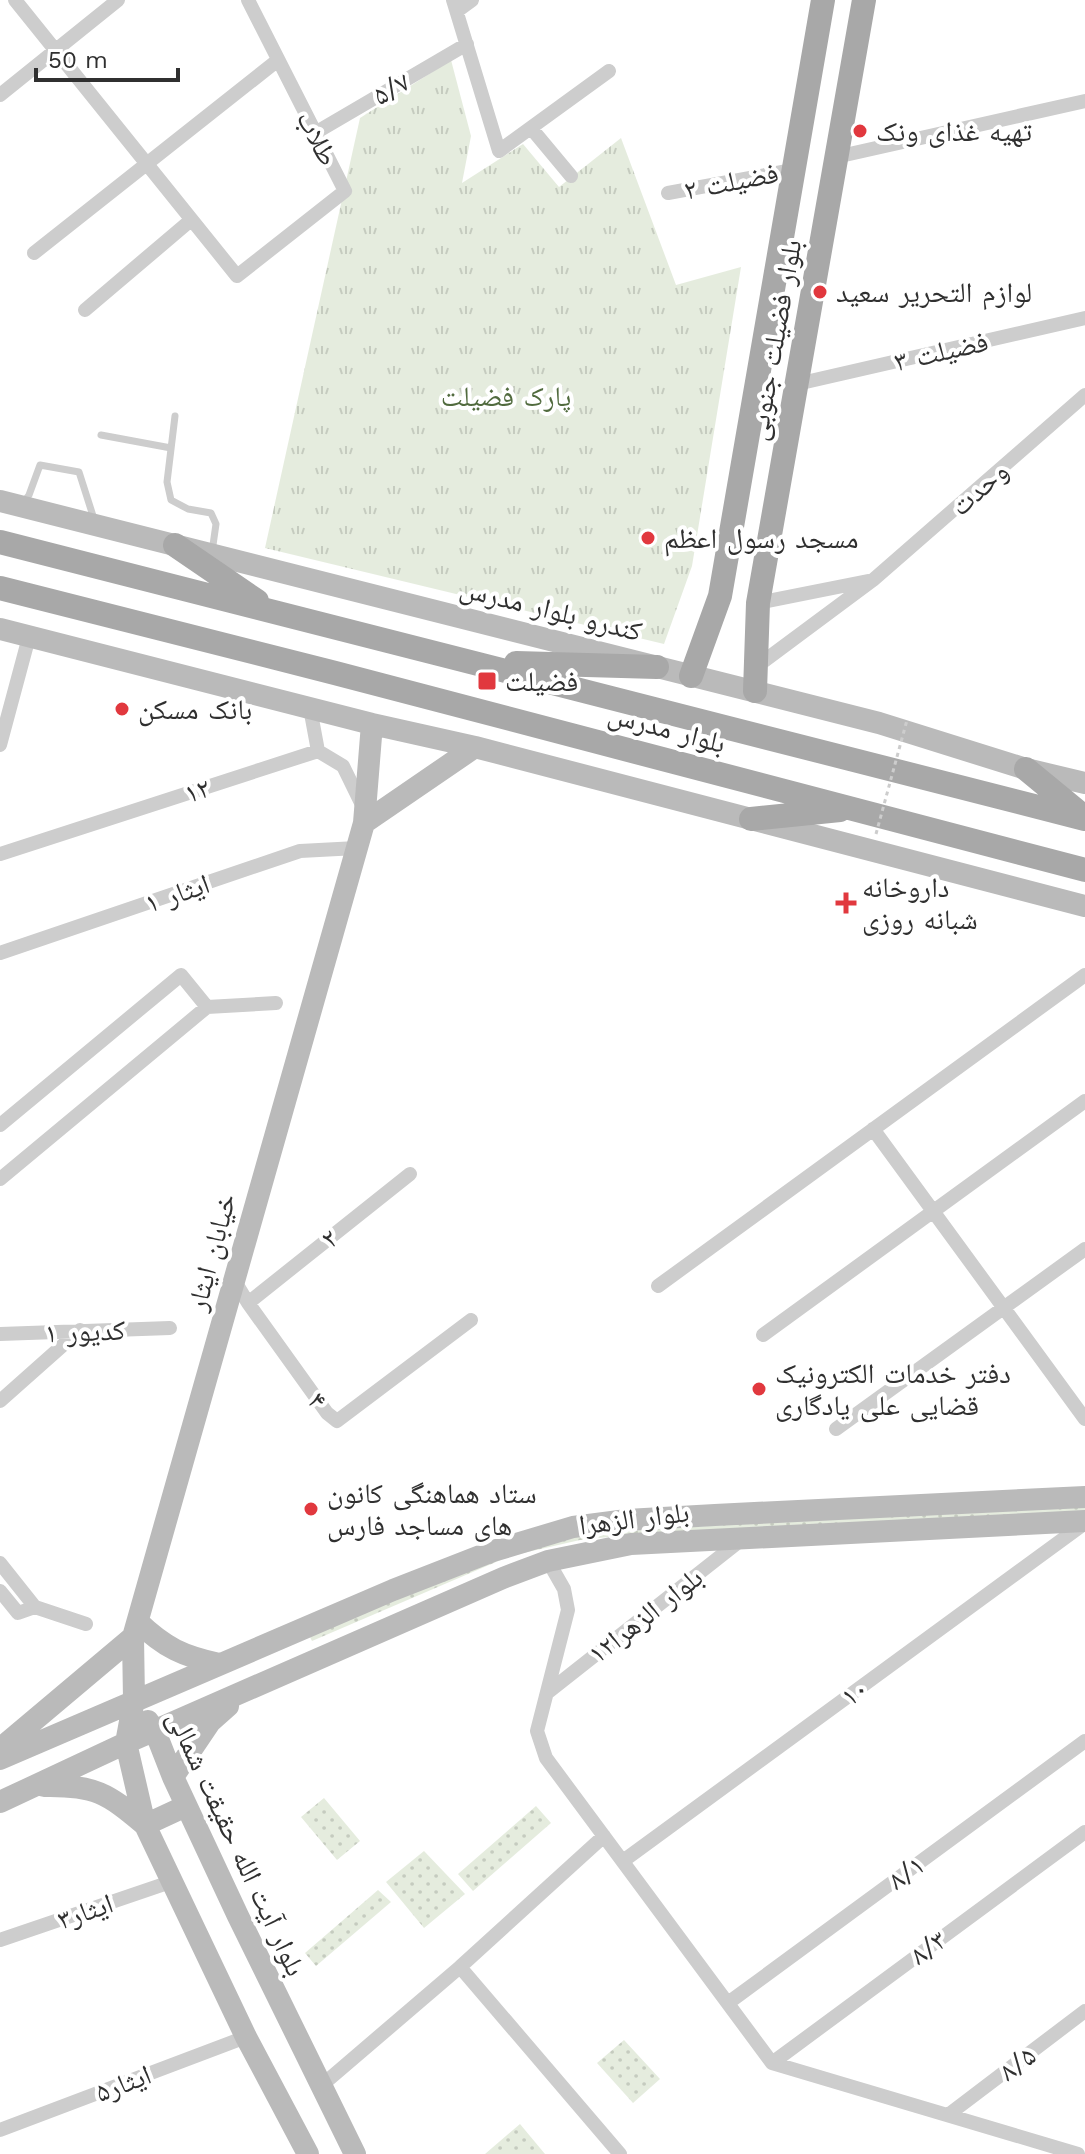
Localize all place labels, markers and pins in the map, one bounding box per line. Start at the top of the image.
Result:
place label: تهیه غذای ونک [876,115,1032,148]
marker: تهیه غذای ونک [851,122,869,140]
place label: لوازم التحریر سعید [836,276,1032,311]
marker: لوازم التحریر سعید [811,283,829,301]
place label: مسجد رسول اعظم [664,522,859,557]
marker: مسجد رسول اعظم [639,529,657,547]
place label: فضیلت [505,665,578,698]
marker: فضیلت [476,670,498,692]
place label: بانک مسکن [138,693,252,727]
marker: بانک مسکن [113,700,131,718]
place label: داروخانه شبانه روزی [862,871,978,936]
marker: داروخانه شبانه روزی [837,894,855,912]
place label: دفتر خدمات الکترونیک قضایی علی یادگاری [775,1357,1011,1423]
marker: دفتر خدمات الکترونیک قضایی علی یادگاری [750,1380,768,1398]
place label: ستاد هماهنگی کانون های مساجد فارس [327,1477,537,1543]
marker: ستاد هماهنگی کانون های مساجد فارس [302,1500,320,1518]

